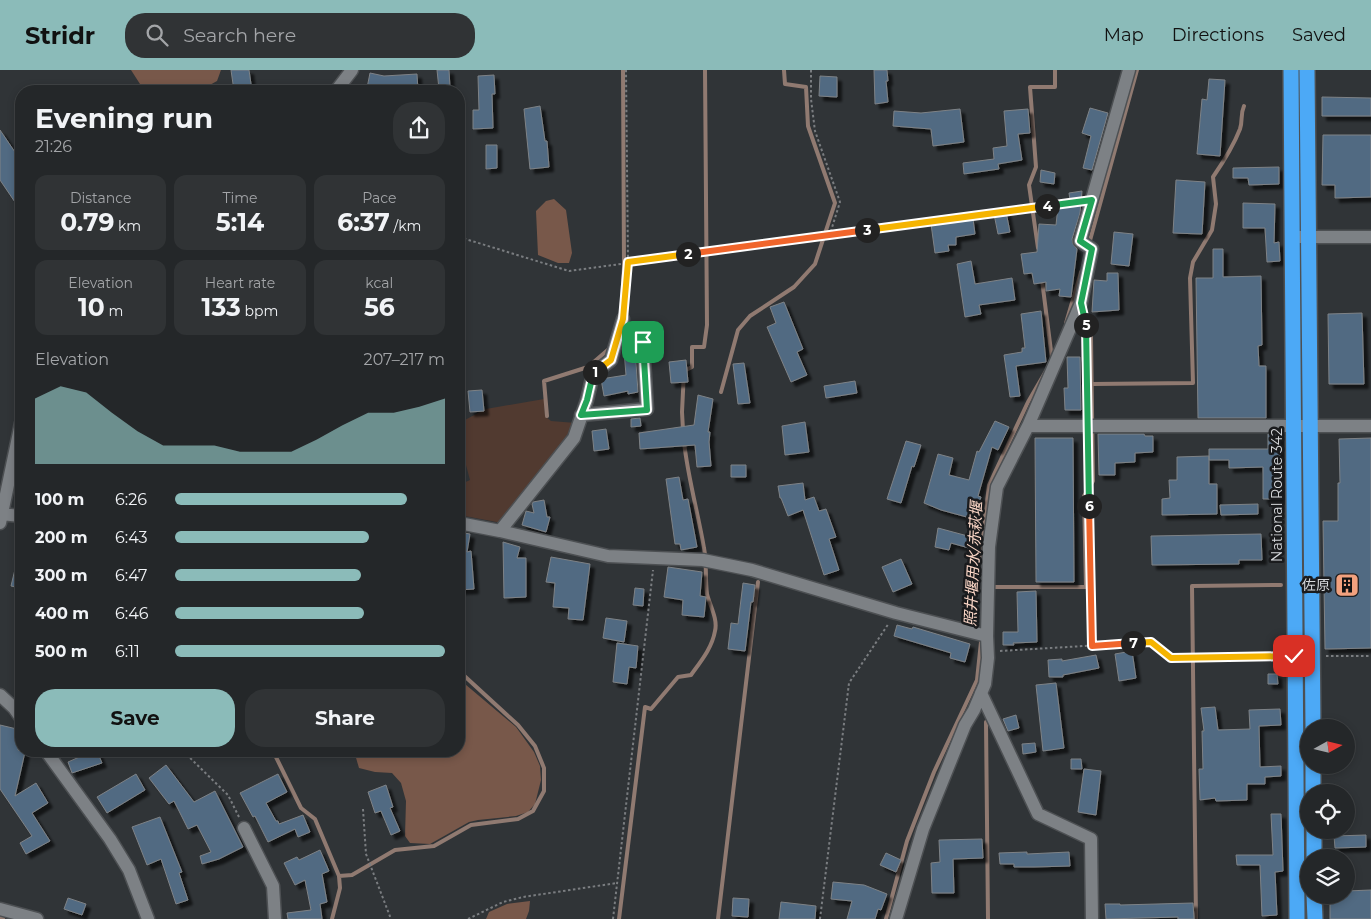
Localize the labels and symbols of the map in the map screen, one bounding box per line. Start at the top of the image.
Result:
pin: 4 [1034,194,1060,218]
pin: 3 [854,218,880,242]
pin: 2 [676,242,700,266]
pin: 5 [1074,312,1098,338]
pin [622,321,664,363]
pin: 1 [582,360,608,384]
street label: National Route 342 [1268,428,1286,562]
pin: 6 [1076,494,1102,518]
water label: 照井堰用水/赤萩堰 [960,498,986,627]
building icon: 佐原 [1334,572,1360,598]
place label: 佐原 [1302,576,1330,594]
pin: 7 [1120,630,1146,656]
pin [1273,635,1315,677]
north arrow [1300,719,1355,774]

